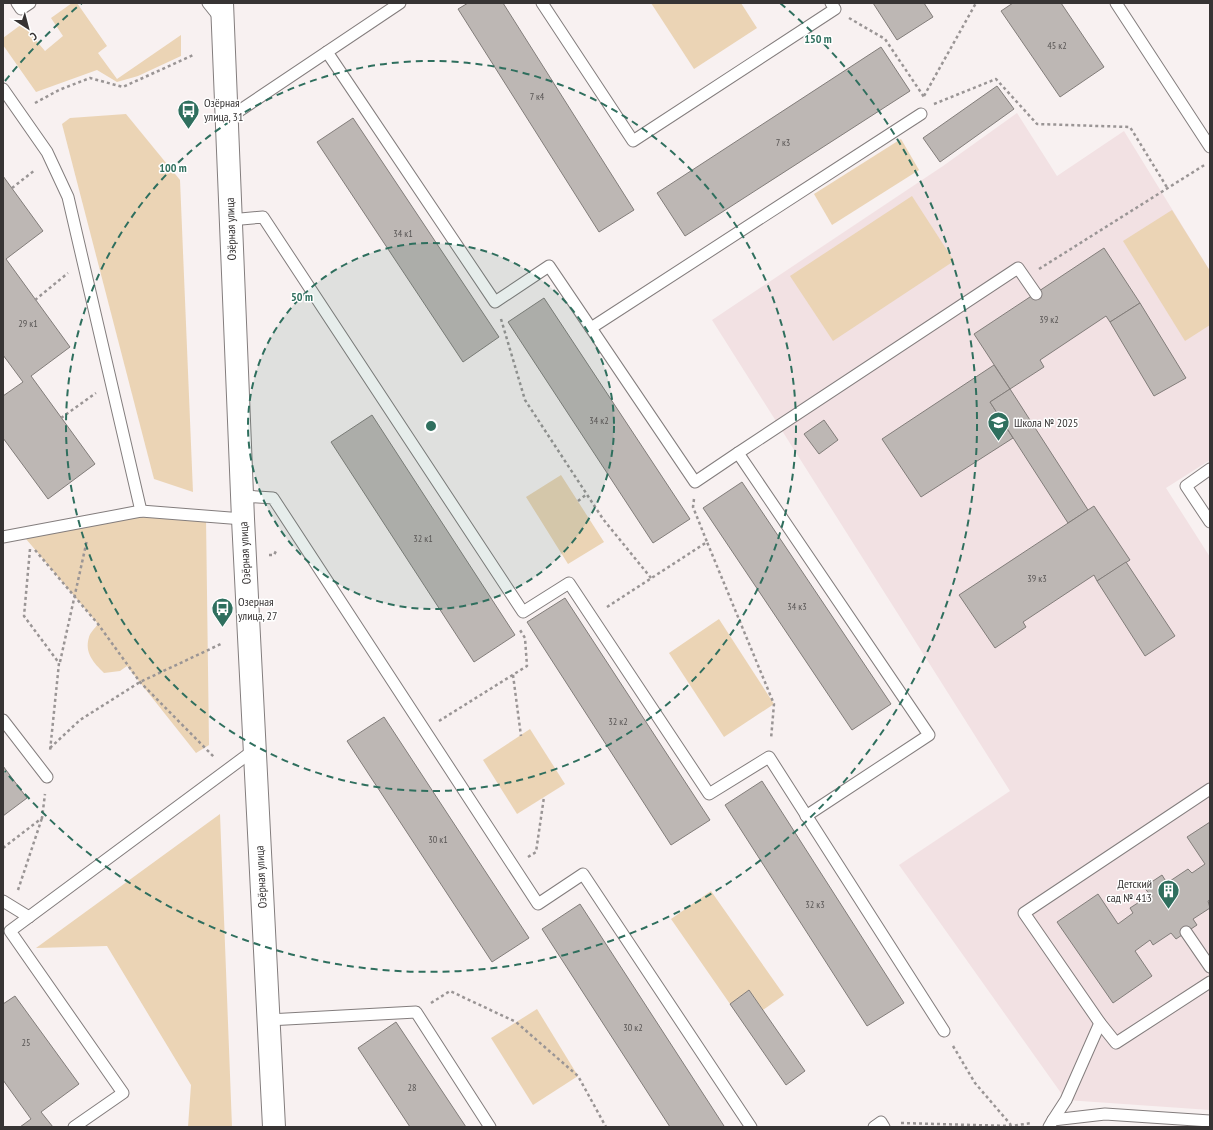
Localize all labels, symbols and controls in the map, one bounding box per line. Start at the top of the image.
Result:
north arrow [8,8,48,48]
text: С [28,29,40,43]
text: 150 m [804,31,832,46]
house number: 45 к2 [1047,39,1067,52]
house number: 7 к4 [530,90,545,103]
place label: Озёрная улица, 31 [204,95,243,124]
bus stop icon: Озёрная улица, 31 [176,97,202,130]
house number: 7 к3 [776,136,790,149]
text: 100 m [159,160,187,175]
street label: Озёрная улица [222,197,239,261]
house number: 34 к1 [393,227,413,240]
text: 50 m [291,289,313,304]
house number: 39 к2 [1039,313,1059,326]
house number: 29 к1 [18,317,38,330]
school or university icon: Школа № 2025 [986,410,1012,443]
house number: 34 к2 [589,414,609,427]
place label: Школа № 2025 [1014,415,1078,430]
centre of rings [424,419,438,433]
street label: Озёрная улица [235,521,254,585]
house number: 32 к1 [413,532,433,545]
house number: 39 к3 [1027,572,1047,585]
place label: Озерная улица, 27 [238,594,277,623]
bus stop icon: Озерная улица, 27 [210,596,236,629]
house number: 34 к3 [787,600,807,613]
house number: 32 к2 [608,715,628,728]
house number: 30 к1 [428,833,448,846]
street label: Озёрная улица [251,845,270,909]
place label: Детский сад № 413 [1106,876,1152,905]
building icon: Детский сад № 413 [1155,878,1181,911]
house number: 32 к3 [805,898,825,911]
house number: 30 к2 [623,1021,643,1034]
house number: 25 [22,1036,31,1049]
house number: 28 [408,1081,417,1094]

